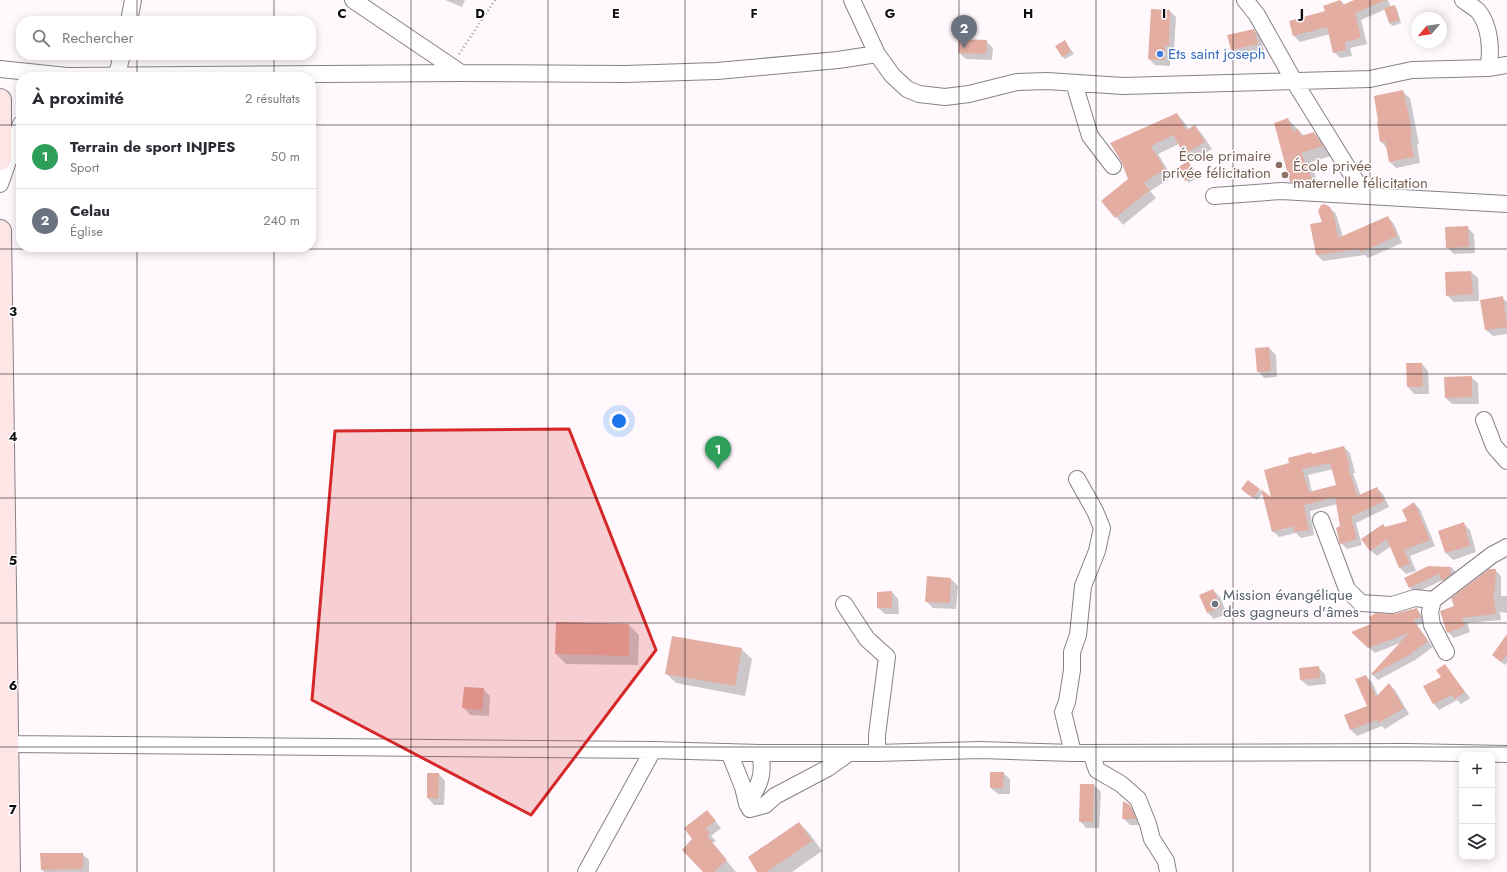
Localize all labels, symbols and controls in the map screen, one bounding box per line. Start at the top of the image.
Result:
text: C [337,4,347,23]
text: D [475,4,485,23]
text: E [612,4,620,23]
text: F [750,4,758,23]
text: G [885,4,896,23]
text: H [1023,4,1033,23]
text: I [1162,4,1166,23]
text: J [1297,4,1304,23]
north arrow [1411,12,1447,48]
pin: 2 [951,15,977,48]
search box [16,16,316,60]
icon: search [30,27,52,49]
text: Rechercher [62,27,134,49]
place label: Ets saint joseph [1168,43,1266,65]
marker: Ets saint joseph [1155,49,1165,59]
text: À proximité [32,86,124,110]
text: 2 résultats [245,89,300,108]
text: Terrain de sport INJPES [70,136,235,158]
place label: École primaire privée félicitation [1162,145,1271,184]
text: 1 [42,147,48,166]
text: 50 m [271,147,300,166]
place label: École privée maternelle félicitation [1293,155,1428,194]
text: Sport [70,158,99,177]
marker: École primaire privée félicitation [1274,160,1284,170]
marker: École privée maternelle félicitation [1280,170,1290,180]
text: Celau [70,200,110,222]
text: 2 [41,211,49,230]
text: 240 m [263,211,300,230]
text: Église [70,222,103,241]
text: 3 [9,302,17,321]
your location [609,411,629,431]
text: 4 [8,427,18,446]
pin: 1 [705,436,731,469]
text: 5 [9,551,17,570]
place label: Mission évangélique des gagneurs d'âmes [1223,584,1359,623]
marker: Mission évangélique des gagneurs d'âmes [1210,599,1220,609]
text: 6 [9,676,18,695]
map controls [1459,752,1495,860]
button: + [1459,752,1495,788]
button: − [1459,788,1495,824]
text: 7 [9,800,17,819]
button: layers [1459,824,1495,860]

